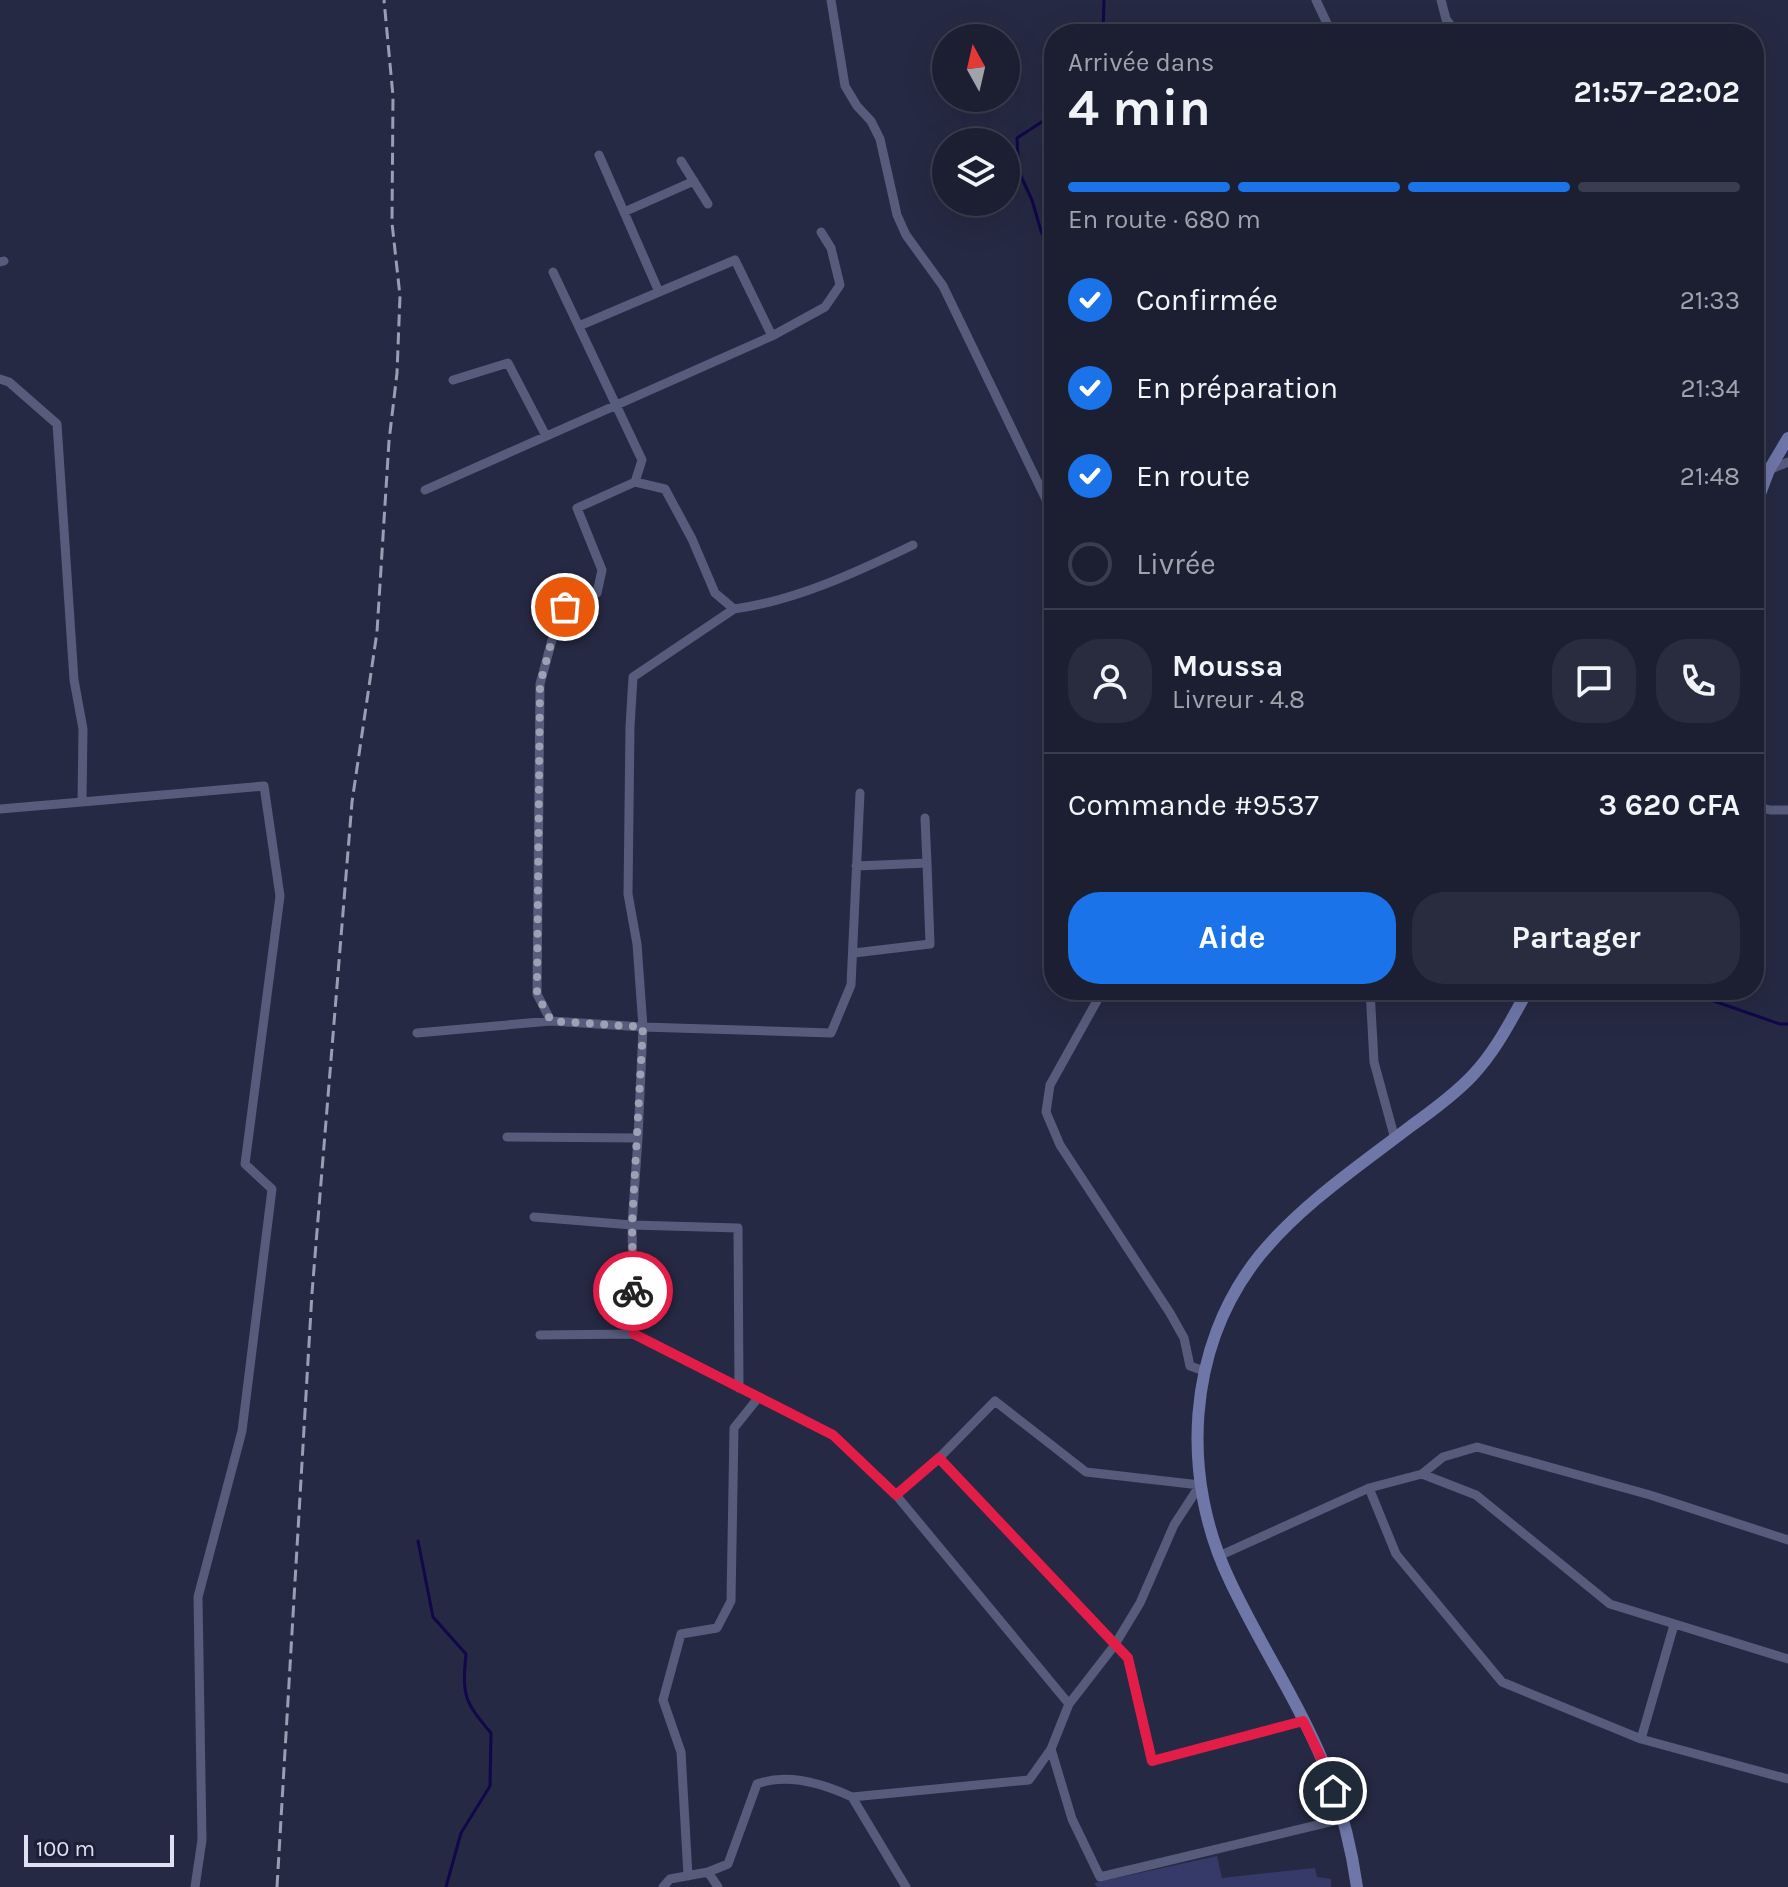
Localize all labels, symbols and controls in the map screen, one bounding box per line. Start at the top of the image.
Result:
north arrow [932,24,1020,112]
map controls [932,24,1020,216]
text: Arrivée dans [1068,47,1215,78]
text: 21:57–22:02 [1573,74,1740,110]
text: 4 min [1068,77,1211,138]
button: layers [932,128,1020,216]
text: En route · 680 m [1068,204,1261,235]
icon: check [1068,278,1112,322]
text: Confirmée [1136,282,1278,318]
text: 21:33 [1680,285,1740,316]
icon: check [1068,366,1112,410]
text: En préparation [1136,370,1338,406]
text: 21:34 [1680,373,1740,404]
icon: check [1068,454,1112,498]
text: En route [1136,458,1250,494]
text: 21:48 [1680,461,1740,492]
text: Livrée [1136,546,1216,582]
pin [531,573,599,641]
icon: bag [543,585,587,629]
button: person [1068,639,1152,723]
button: chat [1552,639,1636,723]
button: phone [1656,639,1740,723]
text: Moussa [1172,648,1283,684]
text: Livreur · 4.8 [1172,684,1305,715]
text: Commande #9537 [1068,787,1319,823]
text: 3 620 CFA [1599,787,1740,823]
button: Aide [1068,892,1396,984]
button: Partager [1412,892,1740,984]
courier [593,1251,673,1331]
icon: bike [611,1269,655,1313]
pin [1299,1757,1367,1825]
icon: home [1311,1769,1355,1813]
scale bar [24,1831,174,1867]
text: 100 m [36,1836,95,1862]

